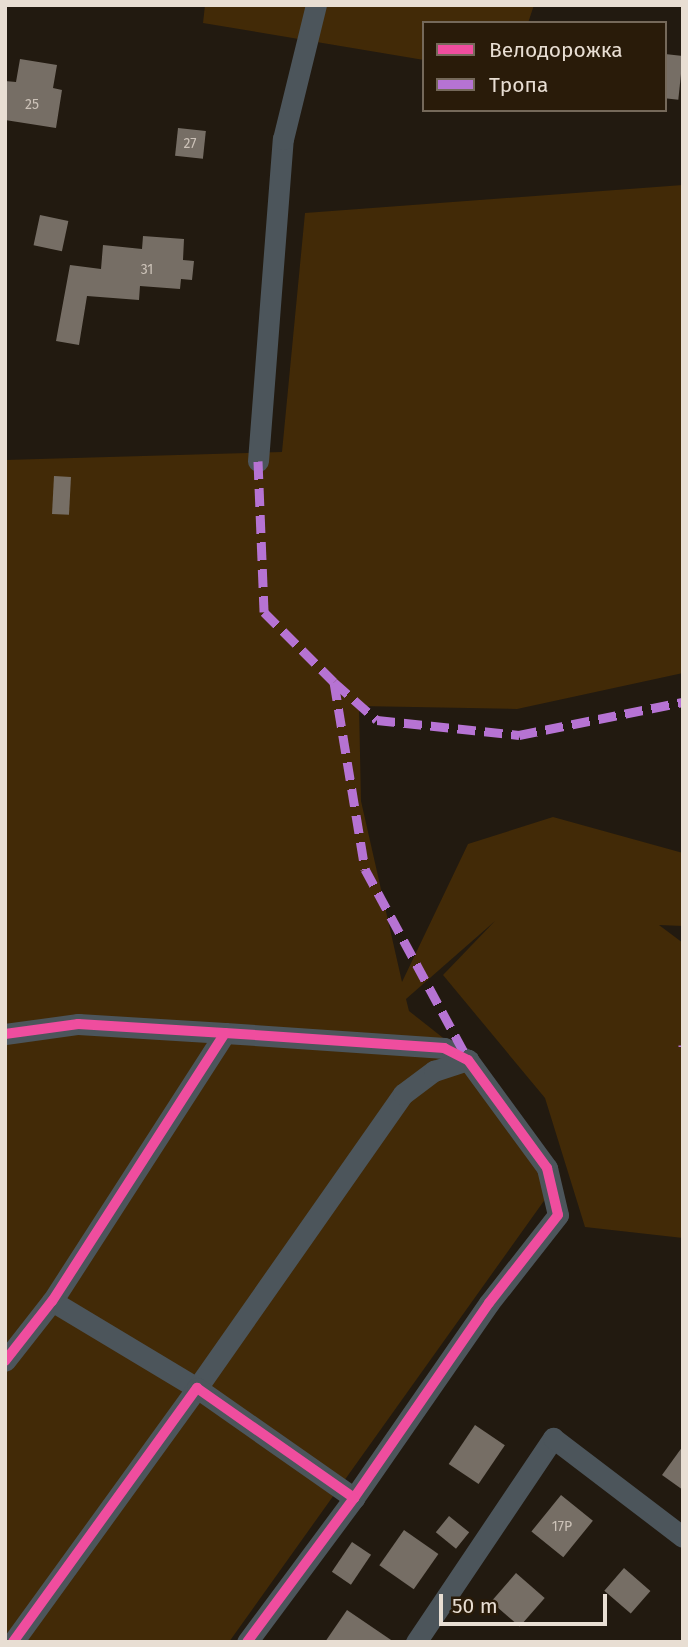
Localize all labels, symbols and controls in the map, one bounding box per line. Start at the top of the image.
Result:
legend [422,21,667,112]
text: Велодорожка [489,37,623,63]
text: Тропа [489,72,548,98]
house number: 25 [25,97,39,113]
house number: 27 [183,136,197,152]
house number: 31 [141,262,153,278]
house number: 17Р [552,1519,572,1535]
scale bar [443,1580,611,1624]
text: 50 m [452,1593,498,1619]

